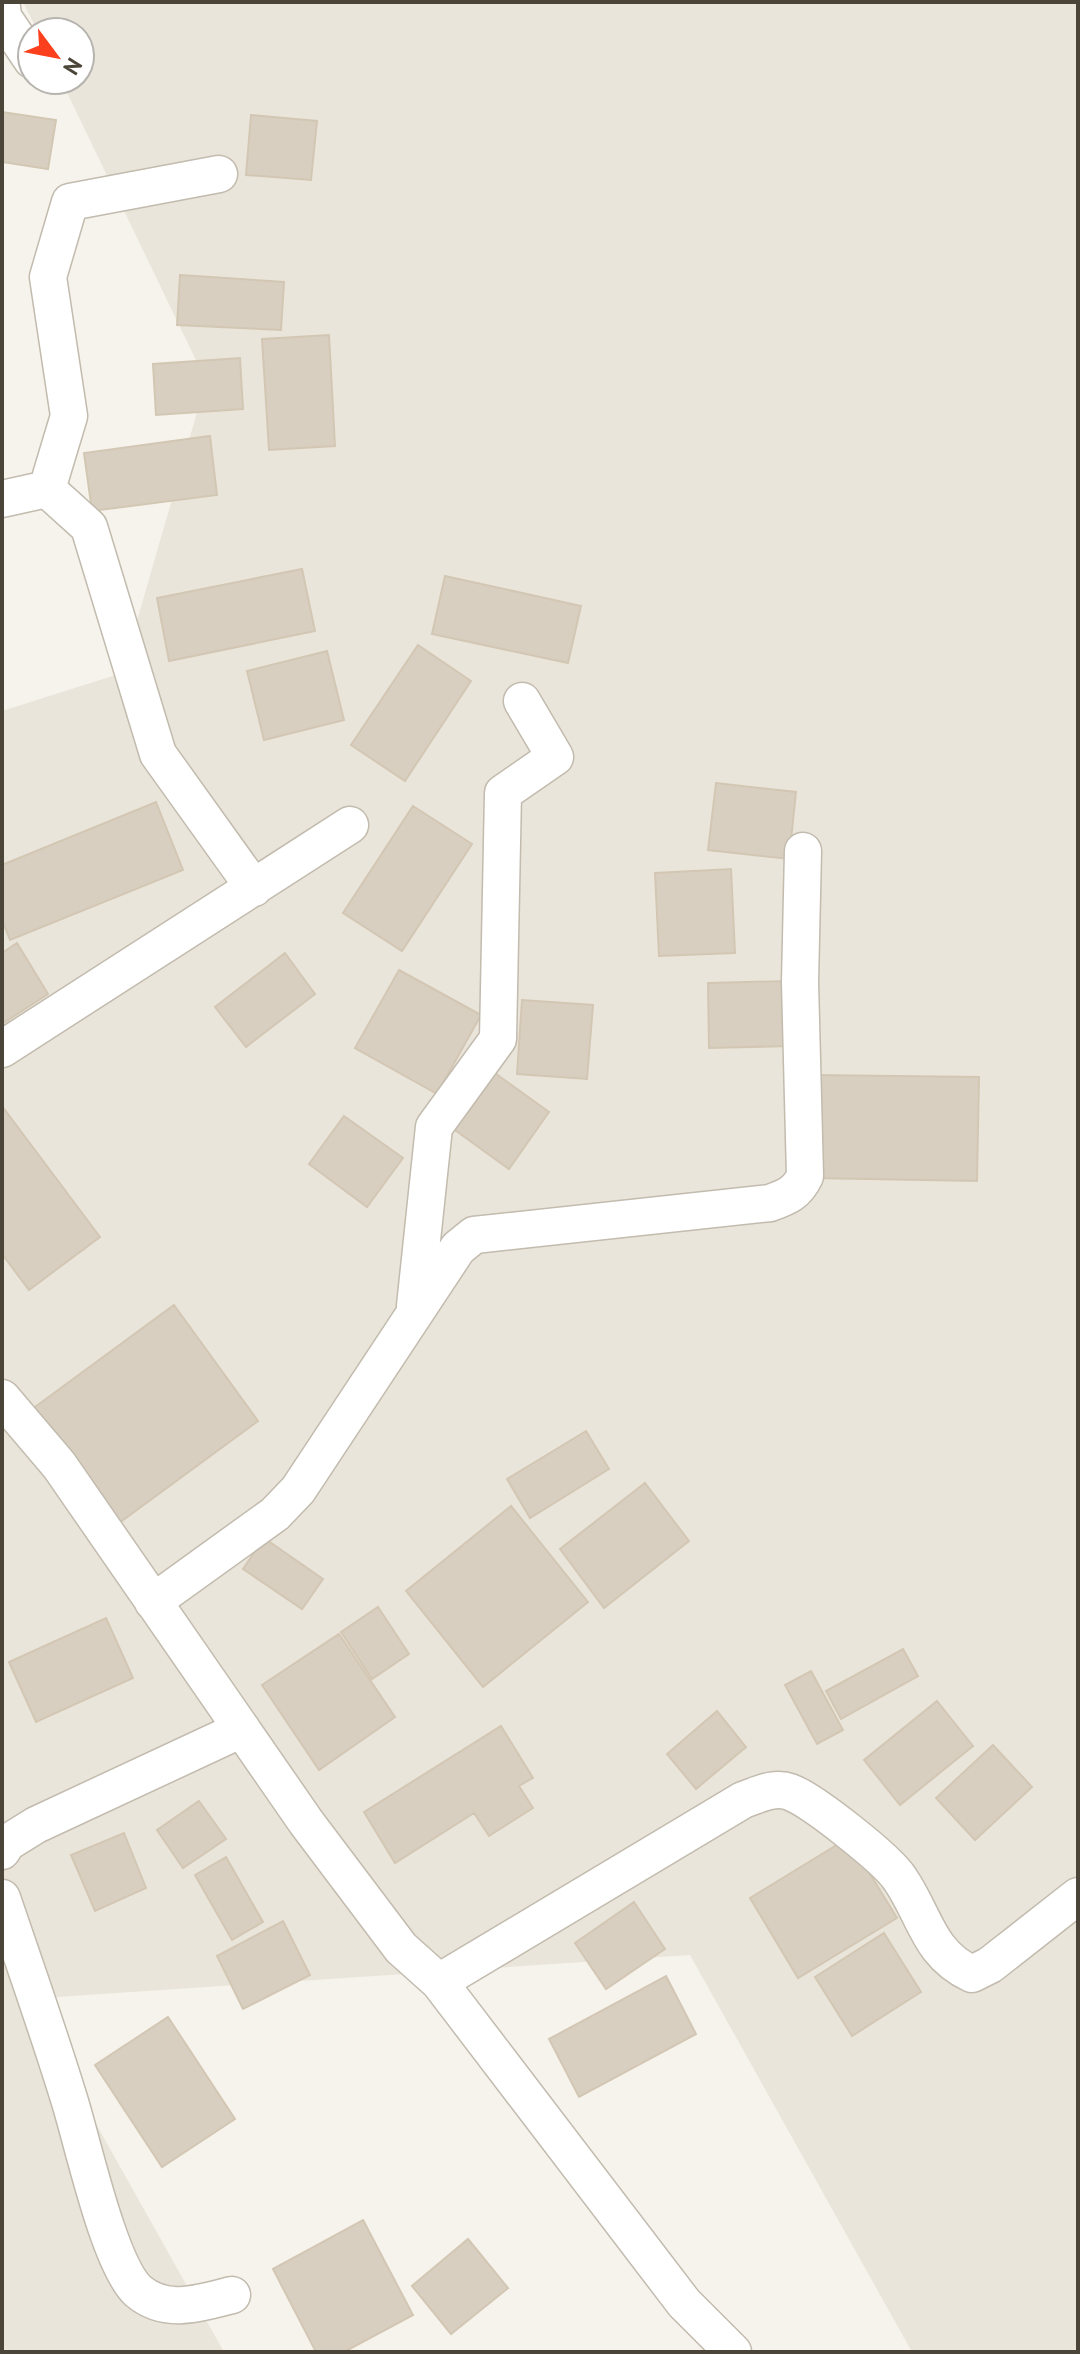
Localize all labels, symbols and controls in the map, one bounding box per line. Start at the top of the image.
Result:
north arrow [16,16,96,96]
text: N [57,53,89,80]

